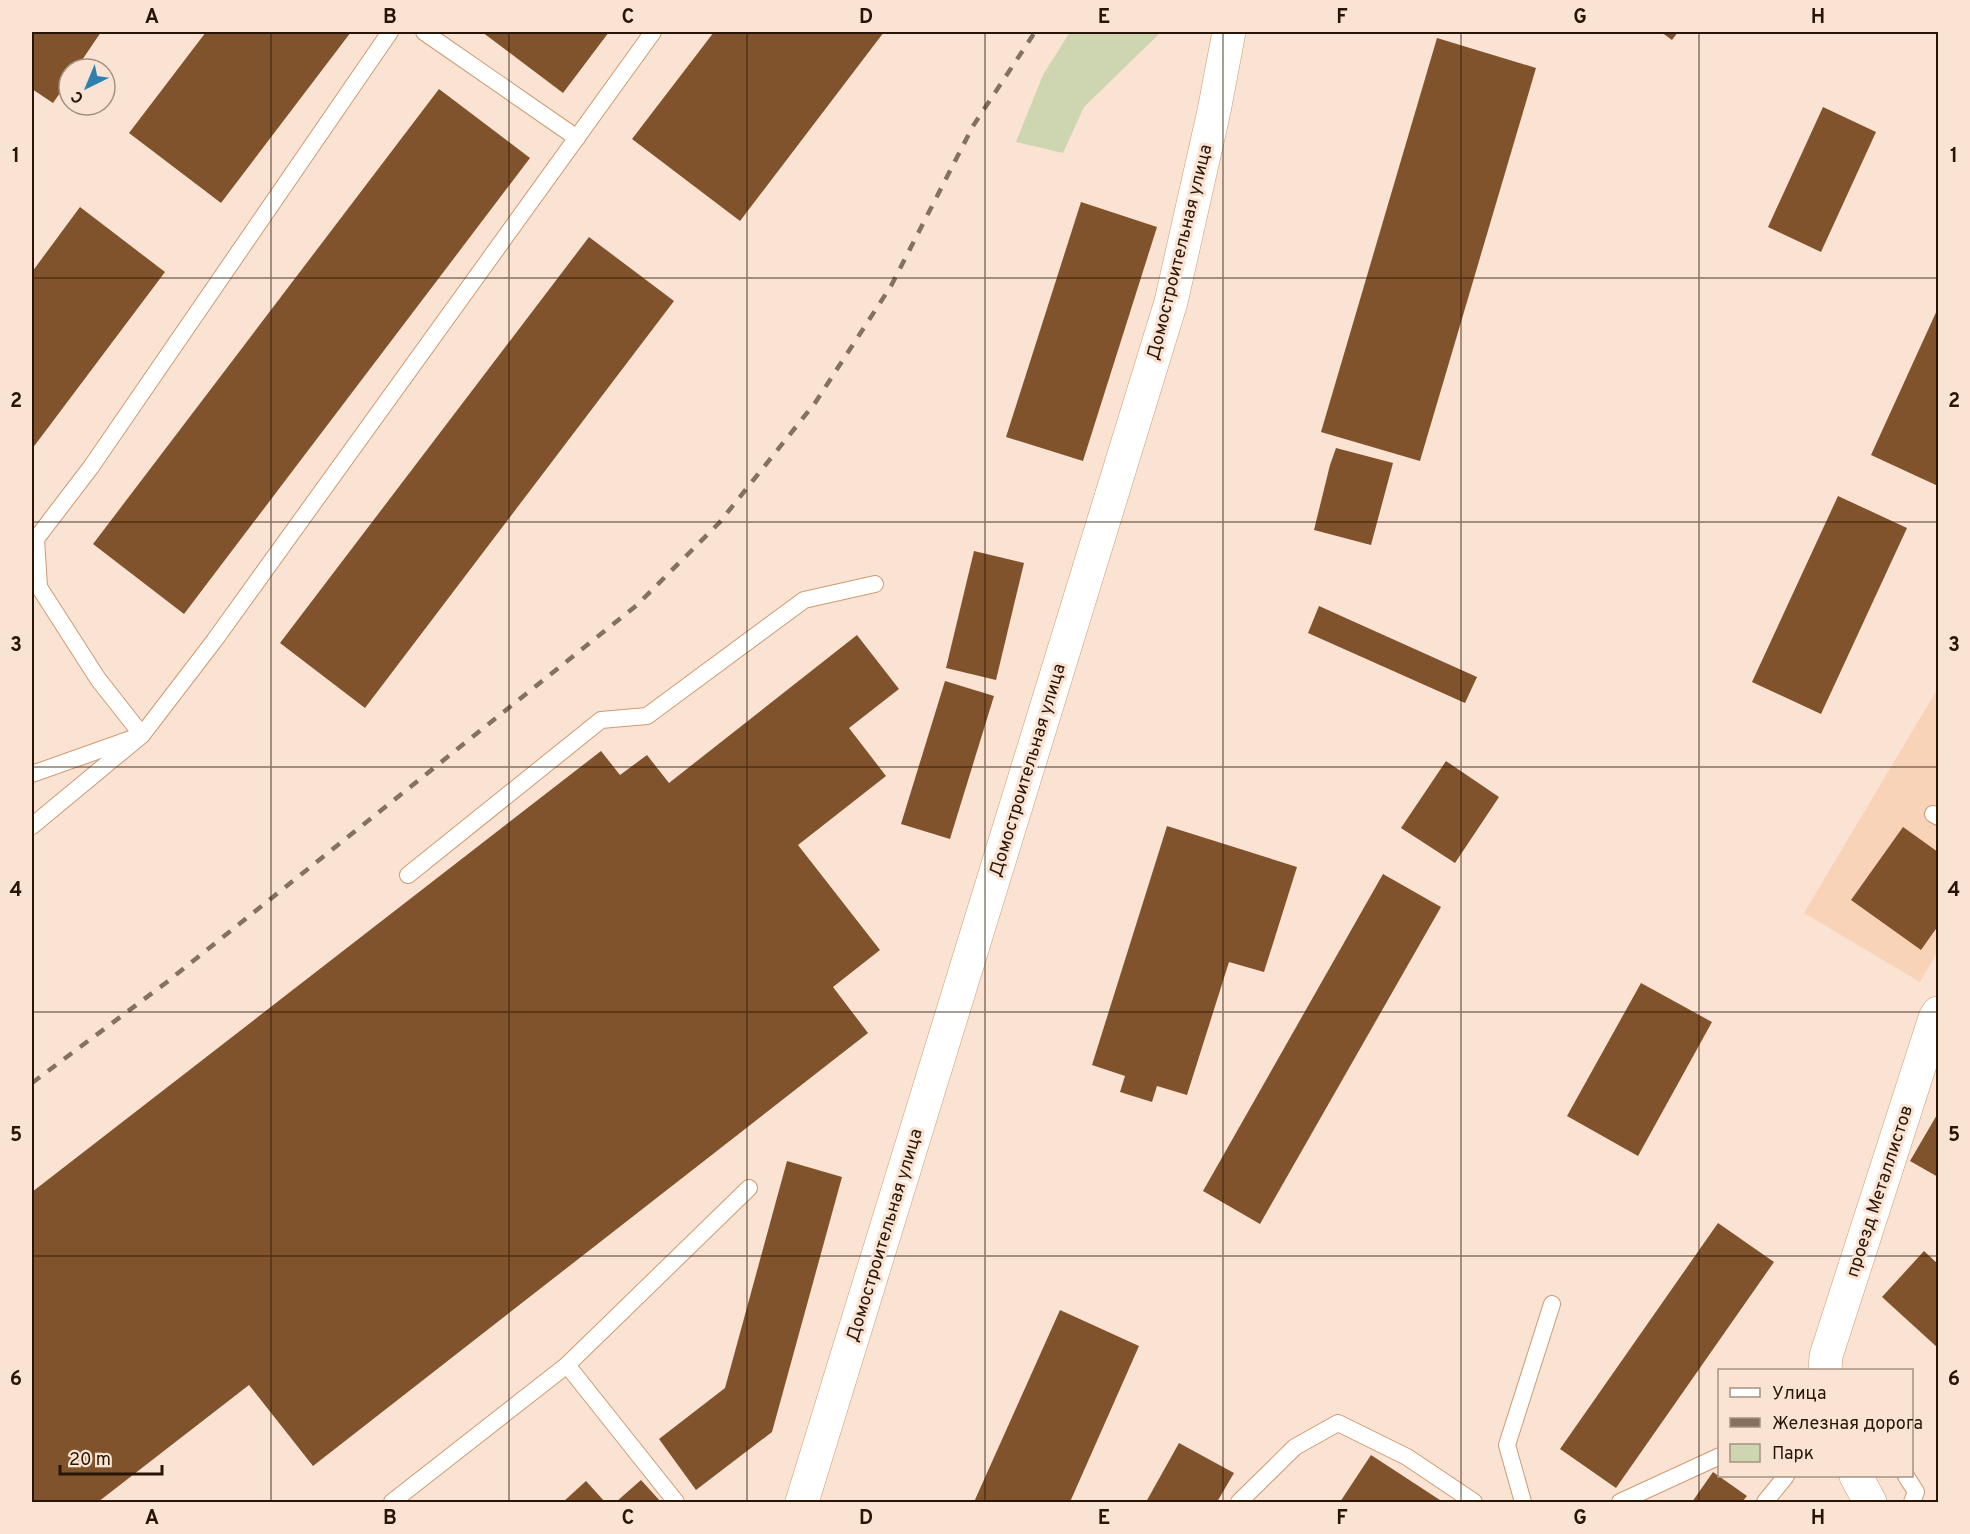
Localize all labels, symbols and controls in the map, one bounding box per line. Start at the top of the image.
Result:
text: A [145,5,159,31]
text: B [383,5,397,31]
text: C [622,5,634,31]
text: D [859,5,873,31]
text: E [1098,5,1110,31]
text: F [1336,5,1348,31]
text: G [1573,5,1587,31]
text: H [1811,5,1825,31]
north arrow [57,57,117,117]
text: С [68,86,89,107]
street label: Домостроительная улица [1142,142,1218,363]
text: 1 [12,144,20,170]
text: 1 [1950,144,1958,170]
text: 2 [10,389,22,415]
text: 2 [1948,389,1960,415]
text: 3 [10,633,22,659]
text: 3 [1948,633,1960,659]
street label: Домостроительная улица [985,661,1072,880]
text: 4 [10,878,22,904]
text: 4 [1948,878,1960,904]
street label: проезд Металлистов [1842,1103,1919,1280]
text: 5 [10,1123,22,1149]
text: 5 [1948,1123,1960,1149]
street label: Домостроительная улица [842,1126,929,1345]
text: 6 [10,1367,22,1393]
text: 6 [1948,1367,1960,1393]
legend [1718,1369,1913,1477]
text: Улица [1772,1383,1826,1406]
text: Железная дорога [1772,1413,1923,1436]
scale bar [60,1438,162,1476]
text: Парк [1772,1443,1814,1466]
text: 20 m [69,1449,111,1472]
text: A [145,1506,159,1532]
text: B [383,1506,397,1532]
text: C [622,1506,634,1532]
text: D [859,1506,873,1532]
text: E [1098,1506,1110,1532]
text: F [1336,1506,1348,1532]
text: G [1573,1506,1587,1532]
text: H [1811,1506,1825,1532]

